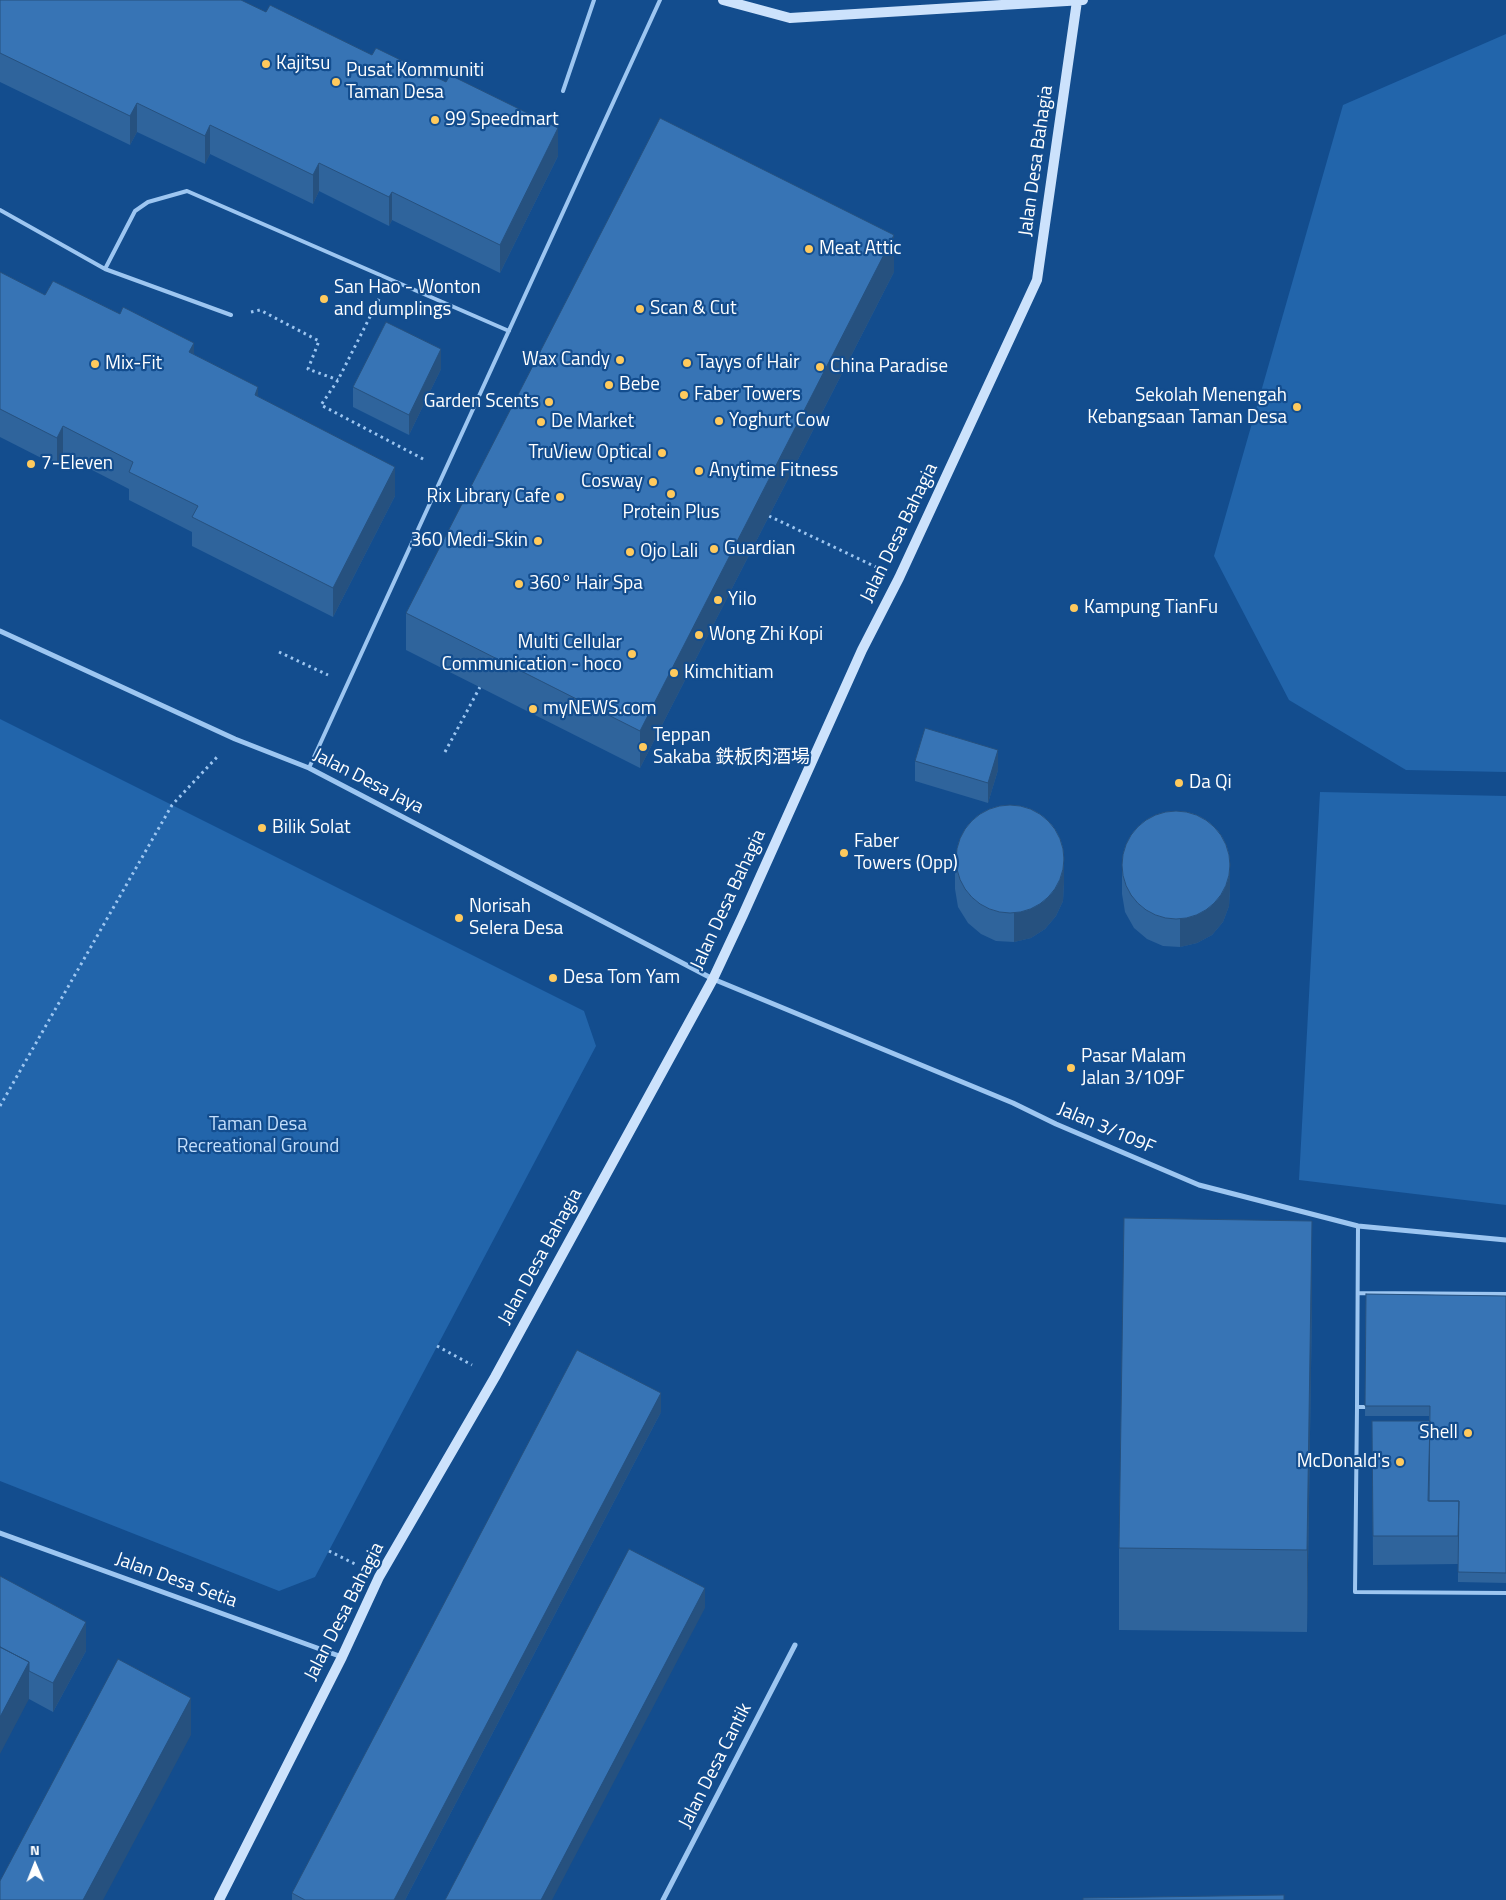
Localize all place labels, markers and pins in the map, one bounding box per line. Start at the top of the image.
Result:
place label: Kajitsu [276,53,330,75]
marker: Kajitsu [260,58,272,70]
place label: Pusat Kommuniti Taman Desa [346,60,484,104]
marker: Pusat Kommuniti Taman Desa [330,76,342,88]
place label: 99 Speedmart [445,109,559,131]
marker: 99 Speedmart [429,114,441,126]
place label: Meat Attic [819,238,902,260]
marker: Meat Attic [803,243,815,255]
place label: San Hao - Wonton and dumplings [334,277,481,321]
marker: San Hao - Wonton and dumplings [318,293,330,305]
place label: Scan & Cut [650,298,737,320]
marker: Scan & Cut [634,303,646,315]
place label: Wax Candy [522,349,610,371]
place label: Tayys of Hair [697,352,800,374]
place label: Mix-Fit [105,353,162,375]
marker: Wax Candy [614,354,626,366]
place label: China Paradise [830,356,948,378]
marker: Tayys of Hair [681,357,693,369]
marker: Mix-Fit [89,358,101,370]
marker: China Paradise [814,361,826,373]
place label: Bebe [619,374,660,396]
marker: Bebe [603,379,615,391]
place label: Faber Towers [694,384,801,406]
place label: Sekolah Menengah Kebangsaan Taman Desa [1087,385,1287,429]
marker: Faber Towers [678,389,690,401]
place label: Garden Scents [424,391,539,413]
marker: Garden Scents [543,396,555,408]
marker: Sekolah Menengah Kebangsaan Taman Desa [1291,401,1303,413]
place label: Yoghurt Cow [729,410,830,432]
place label: De Market [551,411,634,433]
marker: Yoghurt Cow [713,415,725,427]
marker: De Market [535,416,547,428]
place label: TruView Optical [529,442,652,464]
marker: TruView Optical [656,447,668,459]
place label: 7-Eleven [41,453,113,475]
marker: 7-Eleven [25,458,37,470]
place label: Anytime Fitness [709,460,838,482]
marker: Anytime Fitness [693,465,705,477]
place label: Cosway [581,471,643,493]
marker: Cosway [647,476,659,488]
place label: Rix Library Cafe [427,486,550,508]
marker: Protein Plus [665,488,677,500]
marker: Rix Library Cafe [554,491,566,503]
place label: Protein Plus [623,502,719,524]
place label: 360 Medi-Skin [411,530,528,552]
marker: 360 Medi-Skin [532,535,544,547]
place label: Guardian [724,538,796,560]
place label: Ojo Lali [640,541,698,563]
marker: Guardian [708,543,720,555]
marker: Ojo Lali [624,546,636,558]
place label: 360° Hair Spa [529,573,643,595]
marker: 360° Hair Spa [513,578,525,590]
place label: Yilo [728,589,757,611]
marker: Yilo [712,594,724,606]
place label: Kampung TianFu [1084,597,1218,619]
marker: Kampung TianFu [1068,602,1080,614]
place label: Wong Zhi Kopi [709,624,823,646]
marker: Wong Zhi Kopi [693,629,705,641]
place label: Multi Cellular Communication - hoco [442,632,622,676]
marker: Multi Cellular Communication - hoco [626,648,638,660]
place label: Kimchitiam [684,662,774,684]
marker: Kimchitiam [668,667,680,679]
place label: myNEWS.com [543,698,657,720]
marker: myNEWS.com [527,703,539,715]
place label: Teppan Sakaba 鉄板肉酒場 [653,725,810,769]
marker: Teppan Sakaba 鉄板肉酒場 [637,741,649,753]
place label: Da Qi [1189,772,1232,794]
marker: Da Qi [1173,777,1185,789]
place label: Bilik Solat [272,817,351,839]
marker: Bilik Solat [256,822,268,834]
place label: Faber Towers (Opp) [854,831,958,875]
marker: Faber Towers (Opp) [838,847,850,859]
place label: Norisah Selera Desa [469,896,563,940]
marker: Norisah Selera Desa [453,912,465,924]
place label: Desa Tom Yam [563,967,680,989]
marker: Desa Tom Yam [547,972,559,984]
place label: Pasar Malam Jalan 3/109F [1081,1046,1186,1090]
marker: Pasar Malam Jalan 3/109F [1065,1062,1077,1074]
place label: Shell [1419,1422,1458,1444]
marker: Shell [1462,1427,1474,1439]
place label: McDonald's [1297,1451,1390,1473]
marker: McDonald's [1394,1456,1406,1468]

